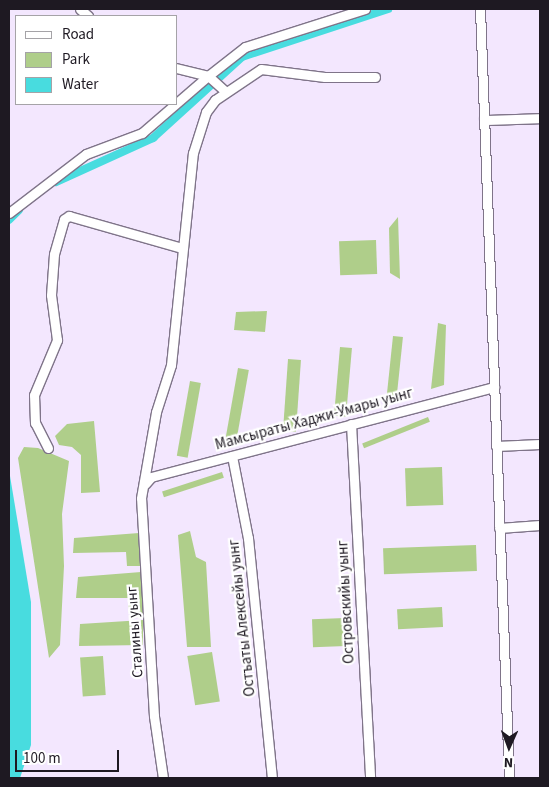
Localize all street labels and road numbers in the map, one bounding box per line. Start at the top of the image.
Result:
street label: Мамсыраты Хаджи-Умары уынг [213,384,415,454]
street label: Остъаты Алексейы уынг [225,539,259,697]
street label: Островскийы уынг [334,540,358,664]
street label: Сталины уынг [123,585,147,679]

